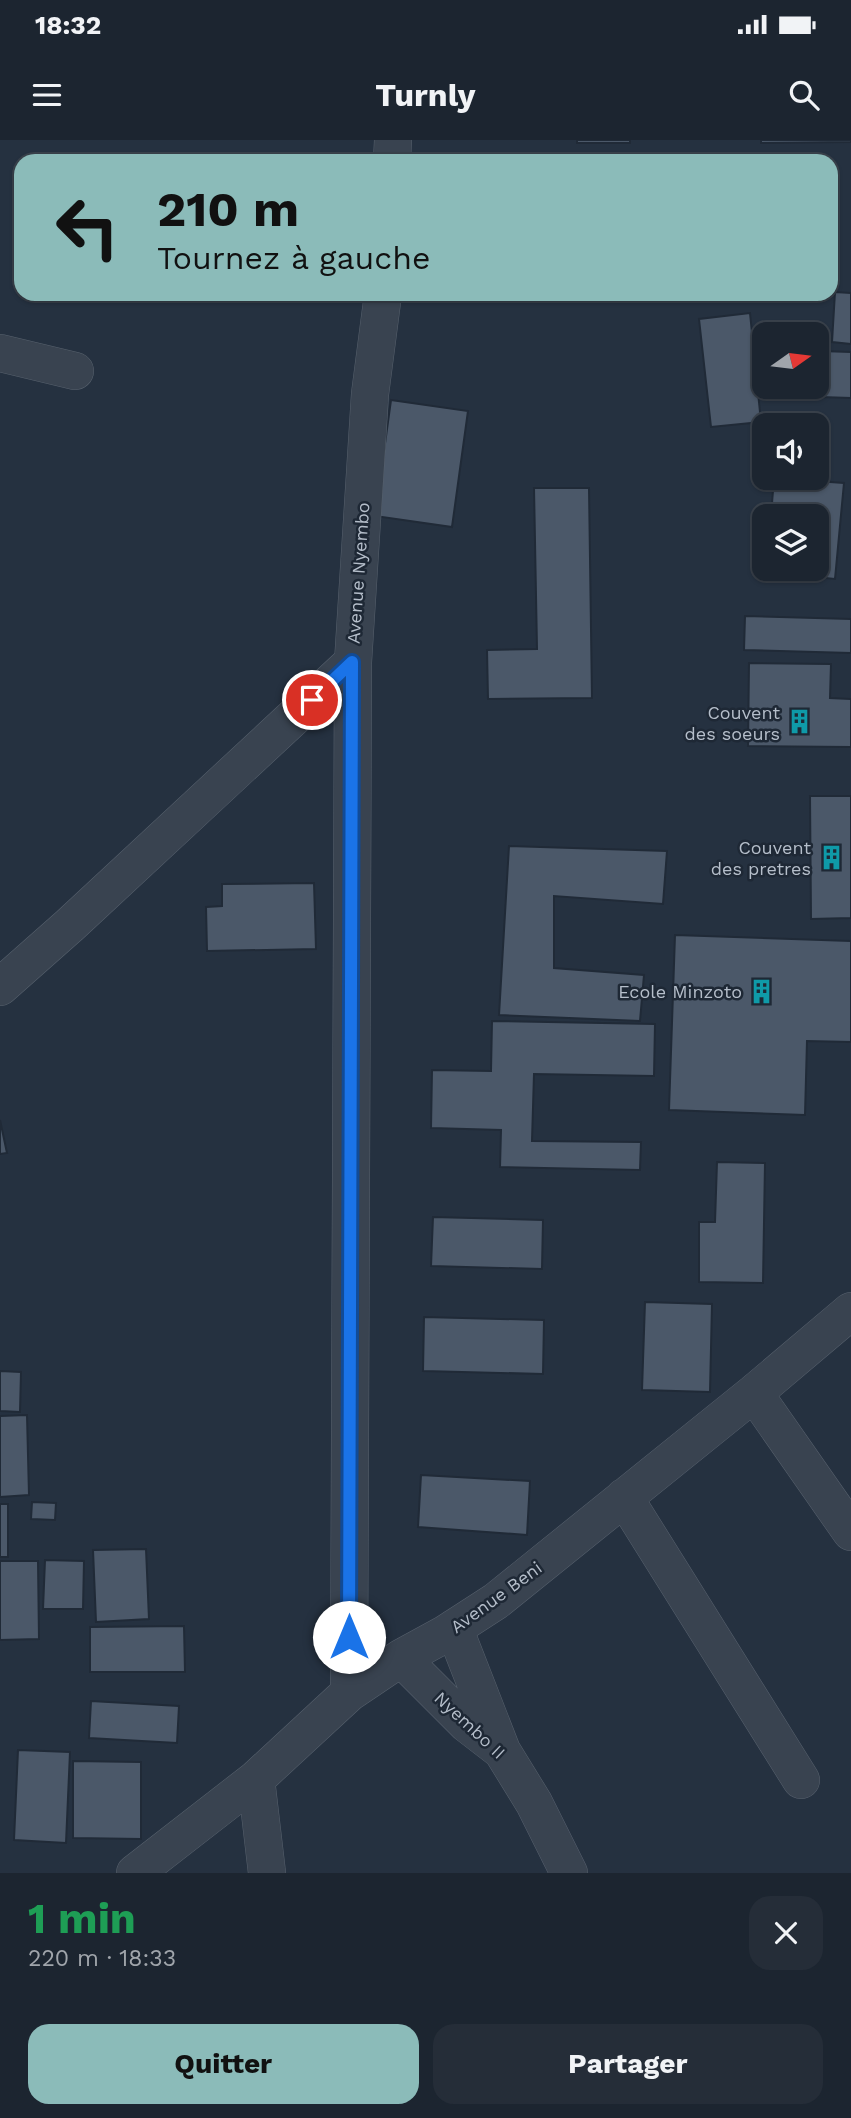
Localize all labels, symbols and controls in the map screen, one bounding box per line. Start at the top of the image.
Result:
text: 18:32 [35,10,101,40]
icon: menu [28,76,66,114]
text: Turnly [375,76,476,114]
icon: search [785,76,823,114]
text: 210 m [157,180,299,238]
icon: left [42,182,133,273]
text: Tournez à gauche [157,239,430,277]
north arrow [752,322,830,399]
map controls [752,322,829,581]
button: sound [752,413,829,490]
street label: Avenue Nyembo [343,501,373,645]
button: layers [752,504,829,581]
pin [282,670,342,730]
icon: arrive [293,681,331,719]
place label: Couvent des soeurs [684,702,780,744]
building icon: Couvent des soeurs [786,708,814,736]
place label: Couvent des pretres [711,837,811,879]
building icon: Couvent des pretres [817,843,845,871]
building icon: Ecole Minzoto [748,977,776,1005]
place label: Ecole Minzoto [618,981,742,1002]
street label: Avenue Beni [446,1557,546,1637]
position arrow [312,1600,386,1674]
street label: Nyembo II [430,1687,510,1763]
text: 1 min [28,1894,136,1943]
button: close [749,1896,823,1970]
text: 220 m · 18:33 [28,1945,176,1972]
button: Quitter [28,2024,419,2104]
button: Partager [433,2024,823,2104]

